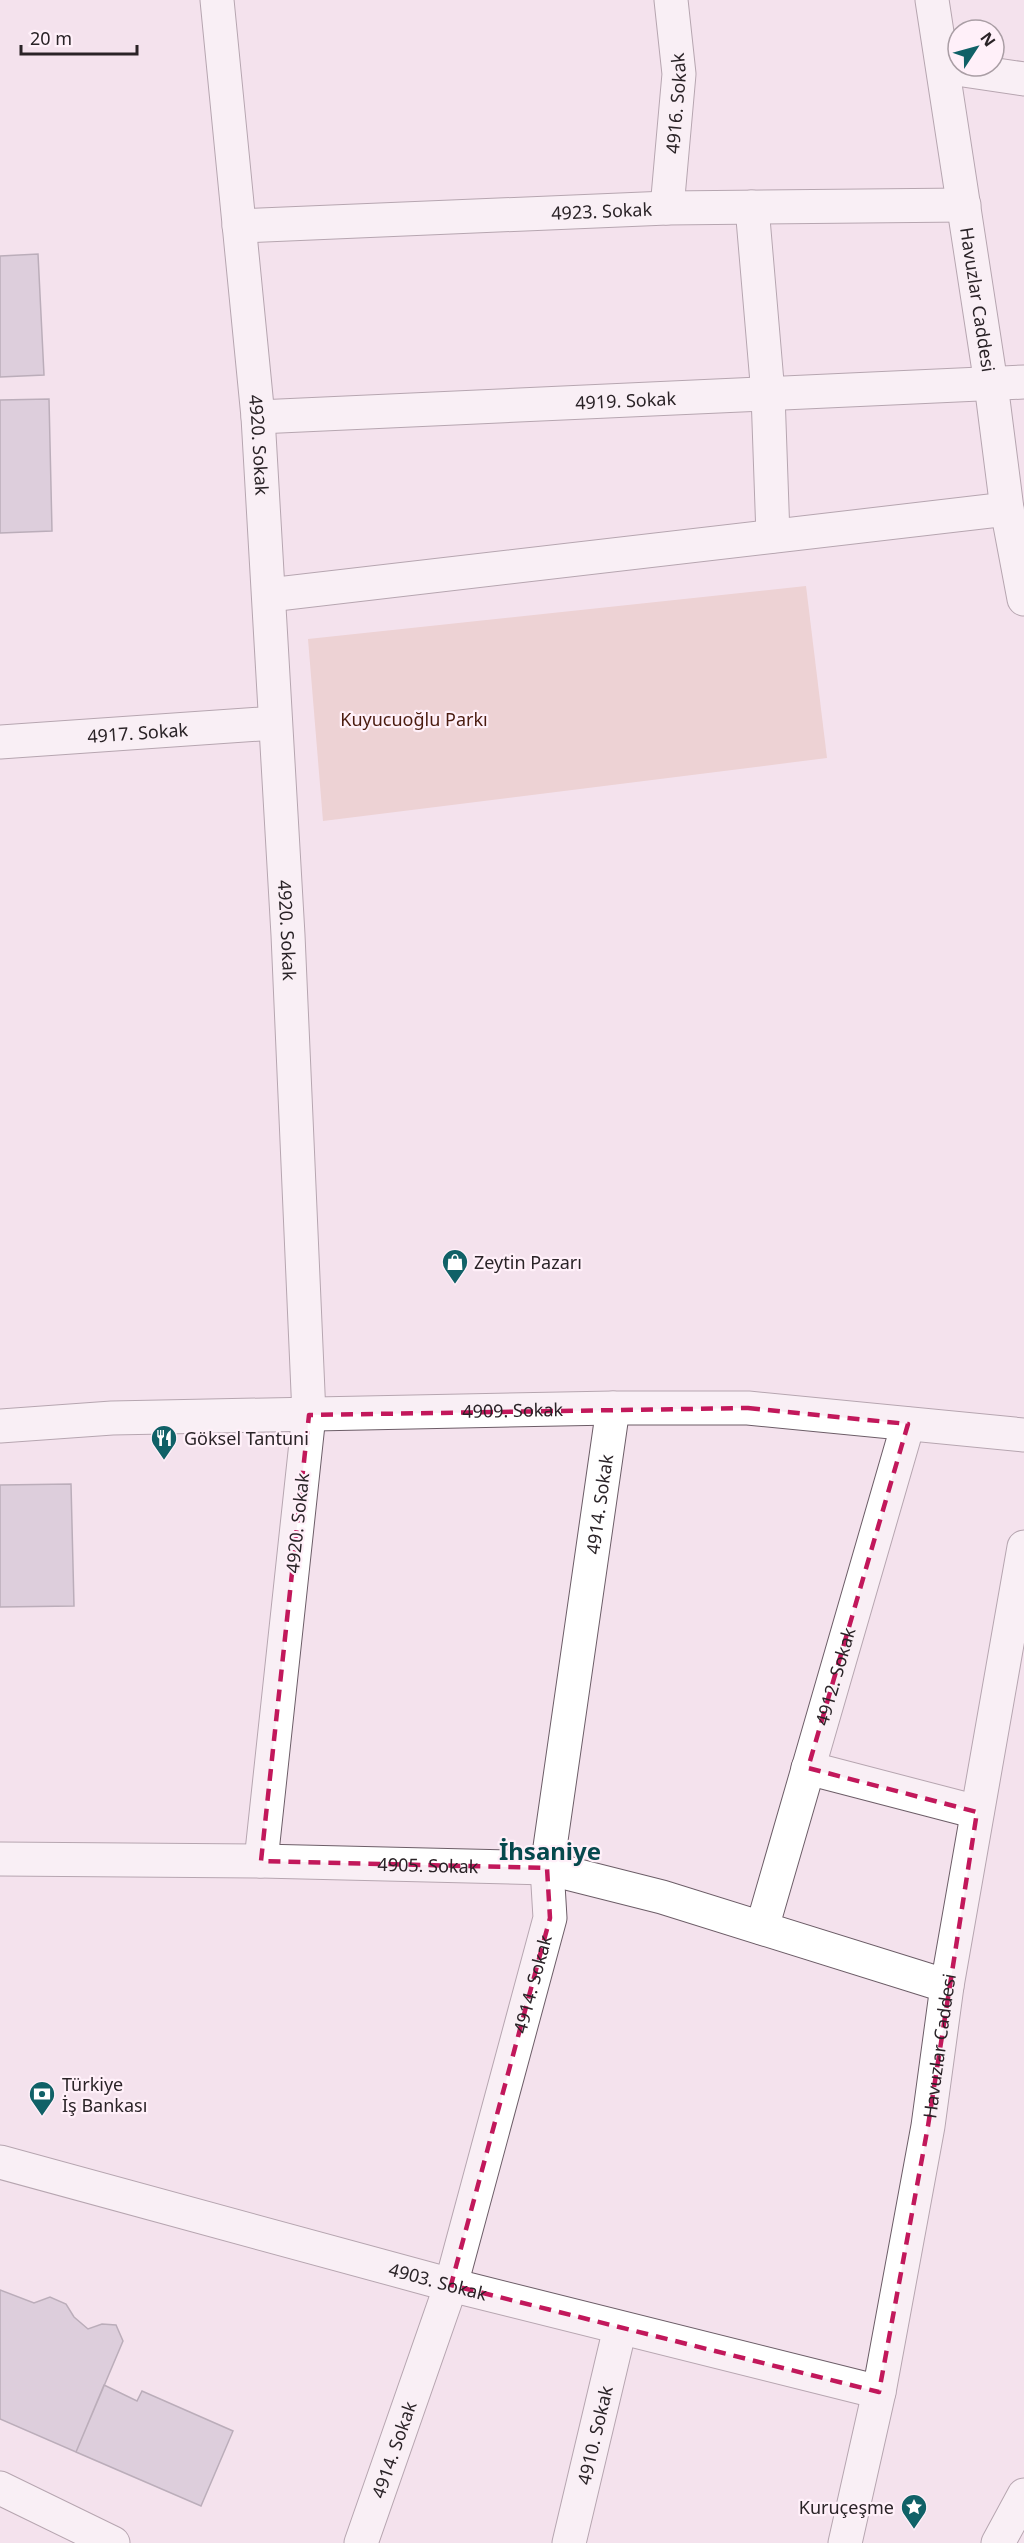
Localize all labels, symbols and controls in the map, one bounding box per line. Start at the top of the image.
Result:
scale bar [21,18,136,56]
north arrow [946,18,1006,78]
text: 20 m [30,26,72,50]
text: N [975,27,1001,51]
street label: 4916. Sokak [660,52,691,155]
street label: 4923. Sokak [551,197,653,225]
street label: Havuzlar Caddesi [955,225,1001,374]
street label: 4919. Sokak [575,386,677,414]
street label: 4920. Sokak [244,394,275,496]
park label: Kuyucuoğlu Parkı [340,707,488,731]
street label: 4917. Sokak [87,717,189,748]
street label: 4920. Sokak [273,879,302,981]
shop icon: Zeytin Pazarı [440,1247,470,1285]
place label: Zeytin Pazarı [474,1250,582,1274]
street label: 4909. Sokak [462,1397,564,1423]
restaurant icon: Göksel Tantuni [149,1423,179,1461]
place label: Göksel Tantuni [184,1426,309,1450]
street label: 4914. Sokak [580,1452,618,1556]
street label: 4920. Sokak [280,1471,314,1574]
street label: 4912. Sokak [809,1624,861,1728]
district label: İhsaniye [499,1834,601,1867]
street label: 4905. Sokak [377,1852,479,1878]
street label: 4914. Sokak [507,1932,557,2036]
street label: Havuzlar Caddesi [917,1972,961,2120]
place label: Türkiye İş Bankası [62,2072,147,2117]
bank icon: Türkiye İş Bankası [27,2079,57,2117]
street label: 4903. Sokak [386,2257,490,2306]
street label: 4910. Sokak [571,2383,618,2487]
street label: 4914. Sokak [366,2398,422,2501]
place icon: Kuruçeşme [899,2492,929,2530]
place label: Kuruçeşme [799,2495,894,2519]

